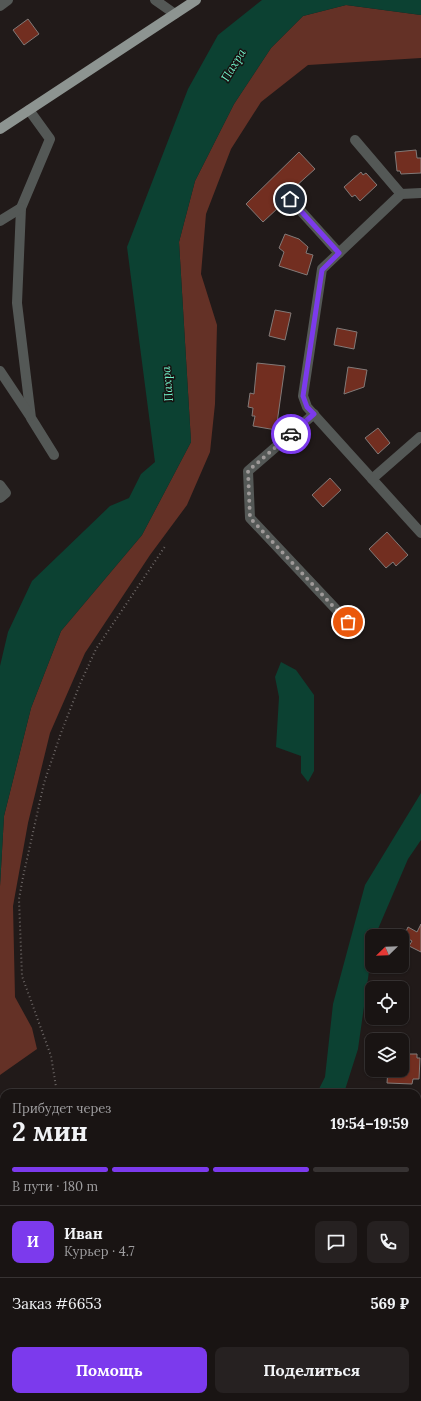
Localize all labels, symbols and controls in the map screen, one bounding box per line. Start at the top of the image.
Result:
water label: Пахра [217,46,249,84]
pin [273,182,307,216]
icon: home [279,188,301,210]
water label: Пахра [158,365,176,402]
courier [271,414,311,454]
icon: car [280,423,302,445]
pin [331,605,365,639]
icon: bag [337,611,359,633]
north arrow [365,929,409,973]
map controls [365,929,409,1077]
button: locate [365,981,409,1025]
button: layers [365,1033,409,1077]
text: Прибудет через [12,1100,111,1117]
text: 19:54–19:59 [330,1114,409,1133]
text: 2 мин [12,1115,88,1148]
text: В пути · 180 m [12,1178,98,1195]
button: chat [315,1221,357,1263]
button: phone [367,1221,409,1263]
text: Иван [64,1224,103,1243]
text: И [27,1232,39,1251]
text: Курьер · 4.7 [64,1243,134,1260]
text: Заказ #6653 [12,1294,102,1313]
text: 569 ₽ [370,1294,409,1313]
button: Помощь [12,1347,207,1393]
button: Поделиться [215,1347,409,1393]

